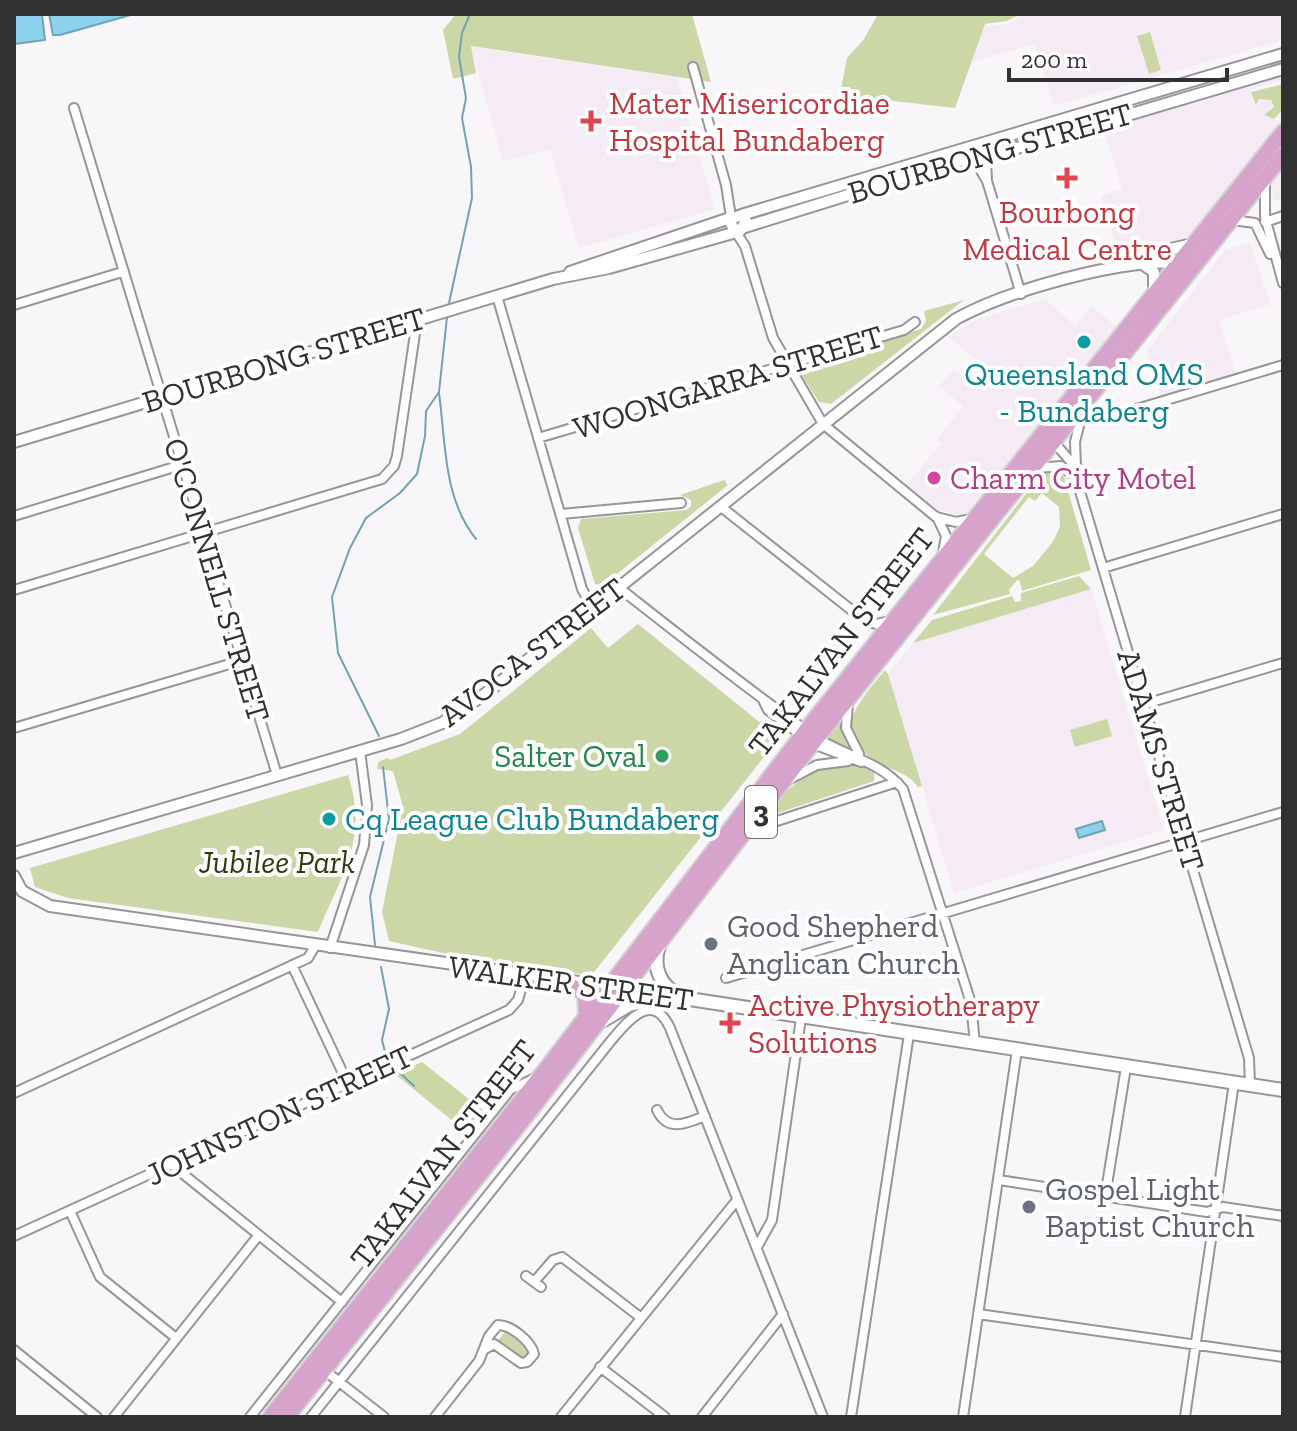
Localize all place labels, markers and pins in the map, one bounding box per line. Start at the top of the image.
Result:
place label: Mater Misericordiae Hospital Bundaberg [609,84,890,159]
marker: Mater Misericordiae Hospital Bundaberg [580,110,602,132]
marker: Bourbong Medical Centre [1056,167,1078,189]
place label: Bourbong Medical Centre [962,193,1172,268]
marker: Queensland OMS - Bundaberg [1075,333,1093,351]
place label: Queensland OMS - Bundaberg [964,355,1204,430]
place label: Charm City Motel [950,459,1196,497]
marker: Charm City Motel [925,469,943,487]
place label: Salter Oval [494,737,646,775]
marker: Salter Oval [653,747,671,765]
place label: Cq League Club Bundaberg [345,800,719,838]
marker: Cq League Club Bundaberg [320,810,338,828]
place label: Good Shepherd Anglican Church [727,907,960,982]
marker: Good Shepherd Anglican Church [702,935,720,953]
place label: Active Physiotherapy Solutions [748,986,1040,1061]
marker: Active Physiotherapy Solutions [719,1012,741,1034]
place label: Gospel Light Baptist Church [1045,1170,1254,1245]
marker: Gospel Light Baptist Church [1020,1198,1038,1216]

